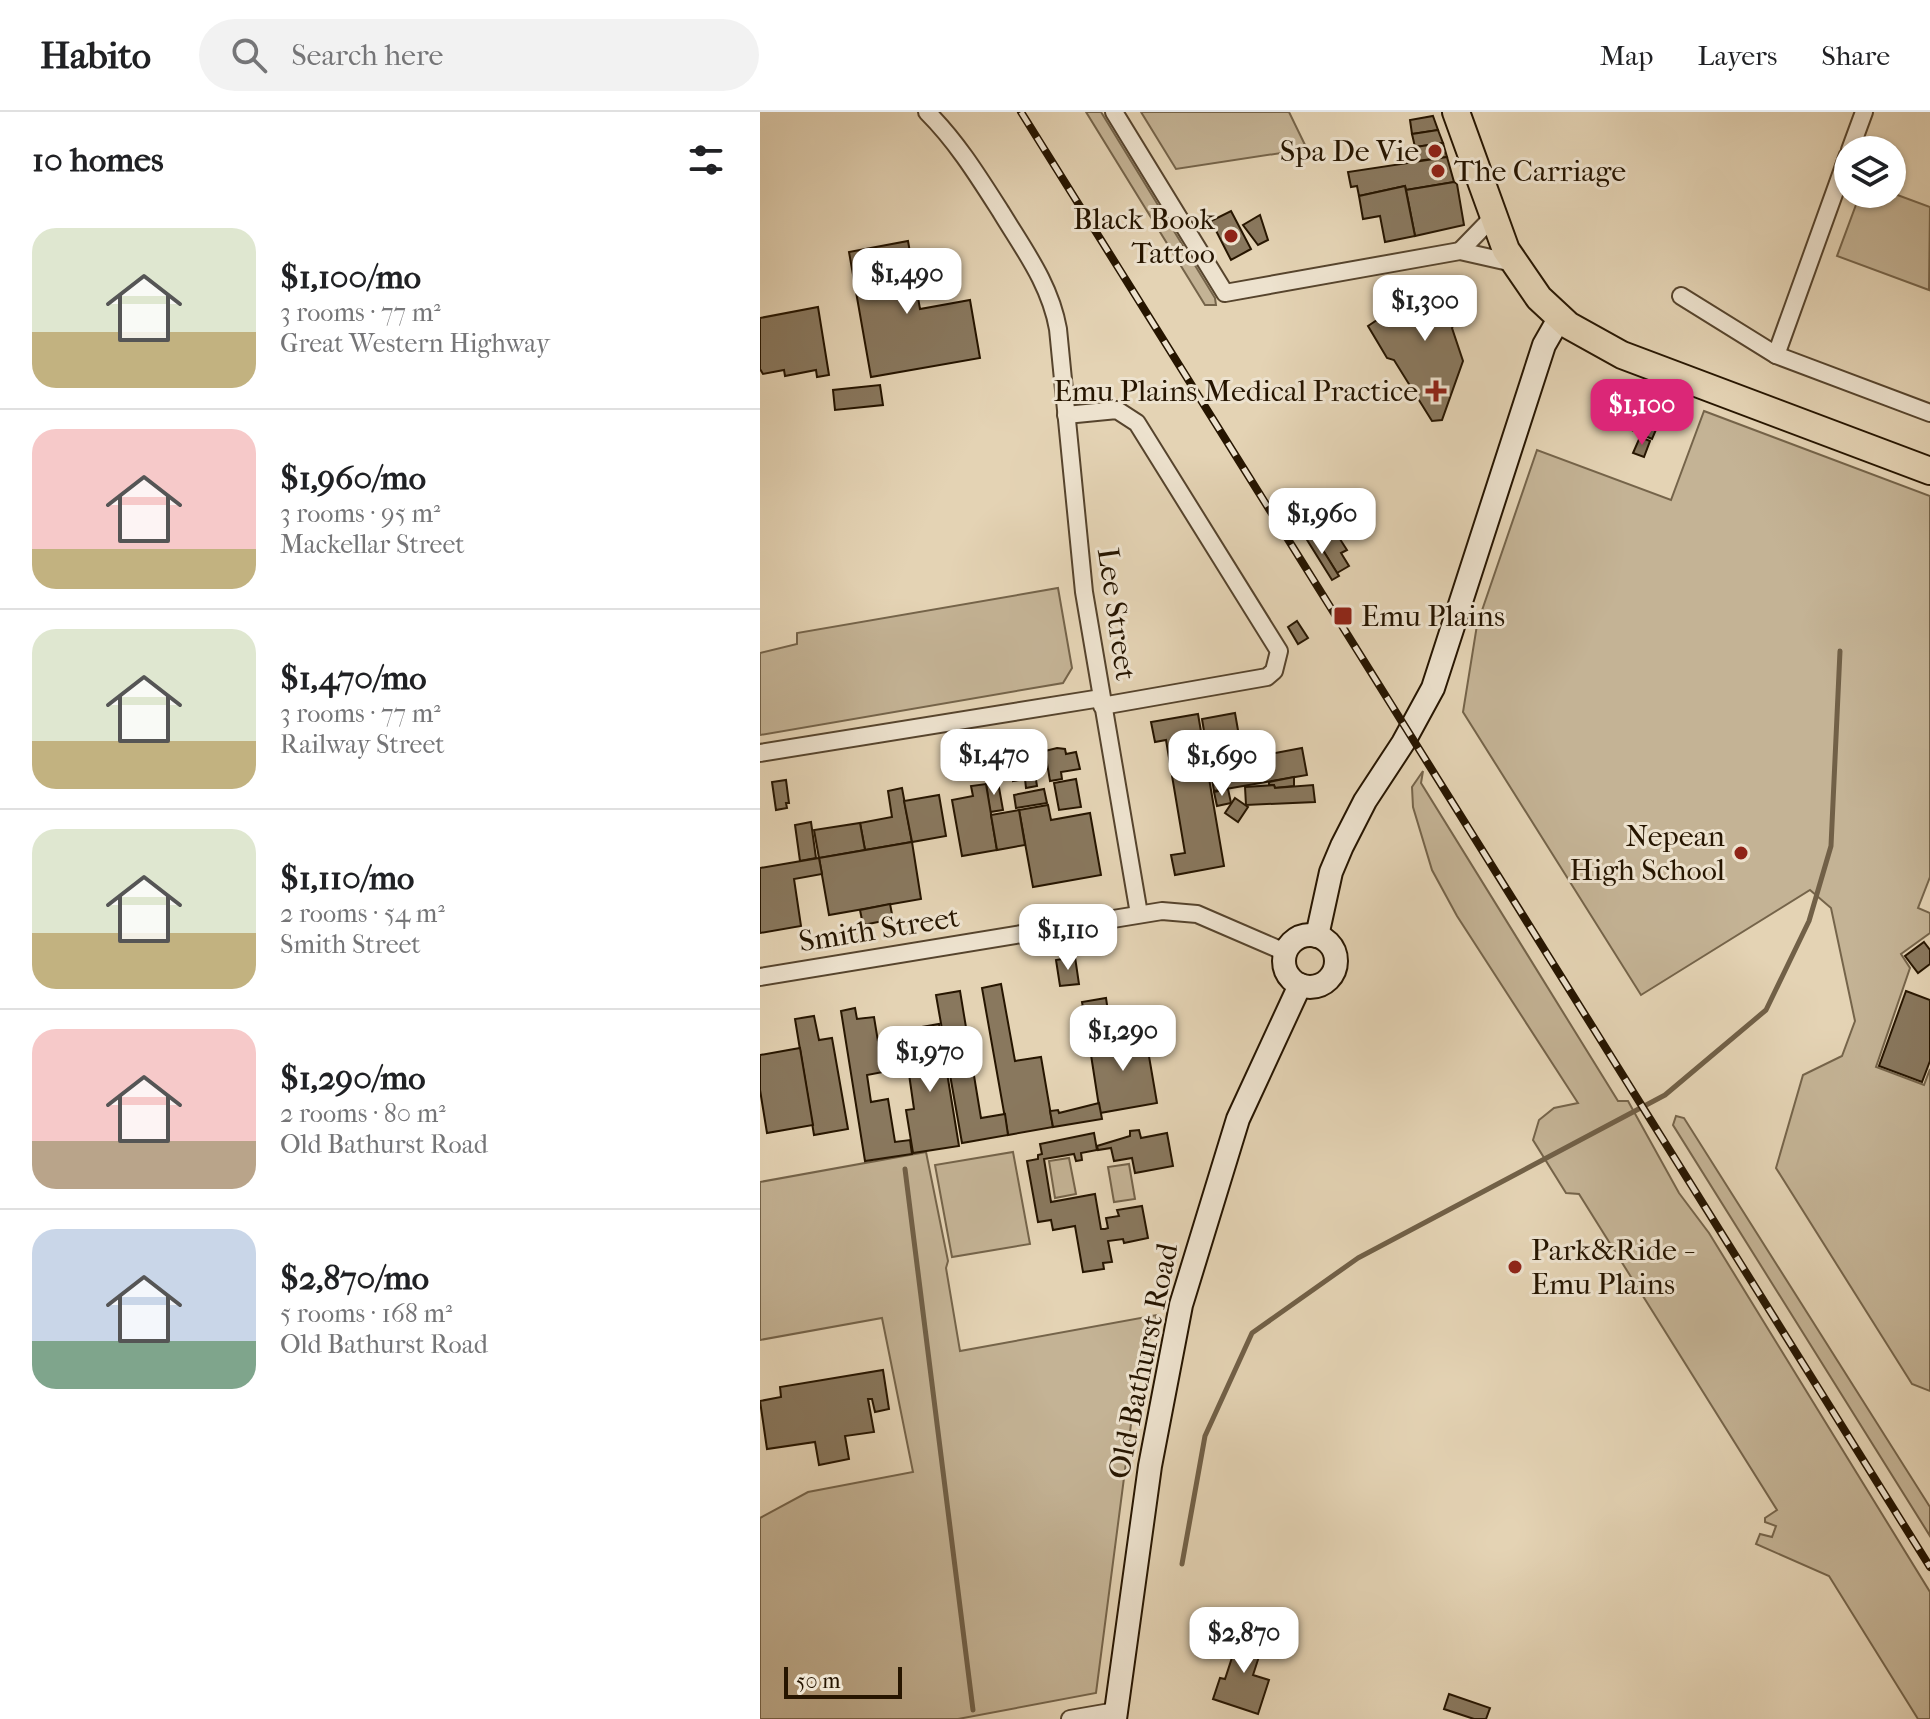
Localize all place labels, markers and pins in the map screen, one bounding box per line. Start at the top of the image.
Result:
place label: Spa De Vie [1280,134,1419,169]
marker: Spa De Vie [1426,142,1444,160]
place label: The Carriage [1454,154,1626,189]
marker: The Carriage [1429,162,1447,180]
place label: Black Book Tattoo [1073,202,1216,271]
marker: Black Book Tattoo [1222,227,1240,245]
pin: $1,490 [842,248,972,316]
pin: $1,300 [1360,275,1490,343]
place label: Emu Plains Medical Practice [1053,374,1418,409]
pin: $1,100 [1577,379,1707,447]
marker: Emu Plains Medical Practice [1425,380,1447,402]
pin: $1,960 [1257,488,1387,556]
place label: Emu Plains [1361,599,1505,634]
marker: Emu Plains [1332,605,1354,627]
pin: $1,470 [929,729,1059,797]
pin: $1,690 [1157,730,1287,798]
place label: Nepean High School [1569,819,1726,888]
marker: Nepean High School [1732,844,1750,862]
pin: $1,110 [1003,904,1133,972]
pin: $1,290 [1058,1005,1188,1073]
pin: $1,970 [865,1026,995,1094]
place label: Park&Ride - Emu Plains [1531,1233,1695,1302]
marker: Park&Ride - Emu Plains [1506,1258,1524,1276]
pin: $2,870 [1179,1607,1309,1675]

